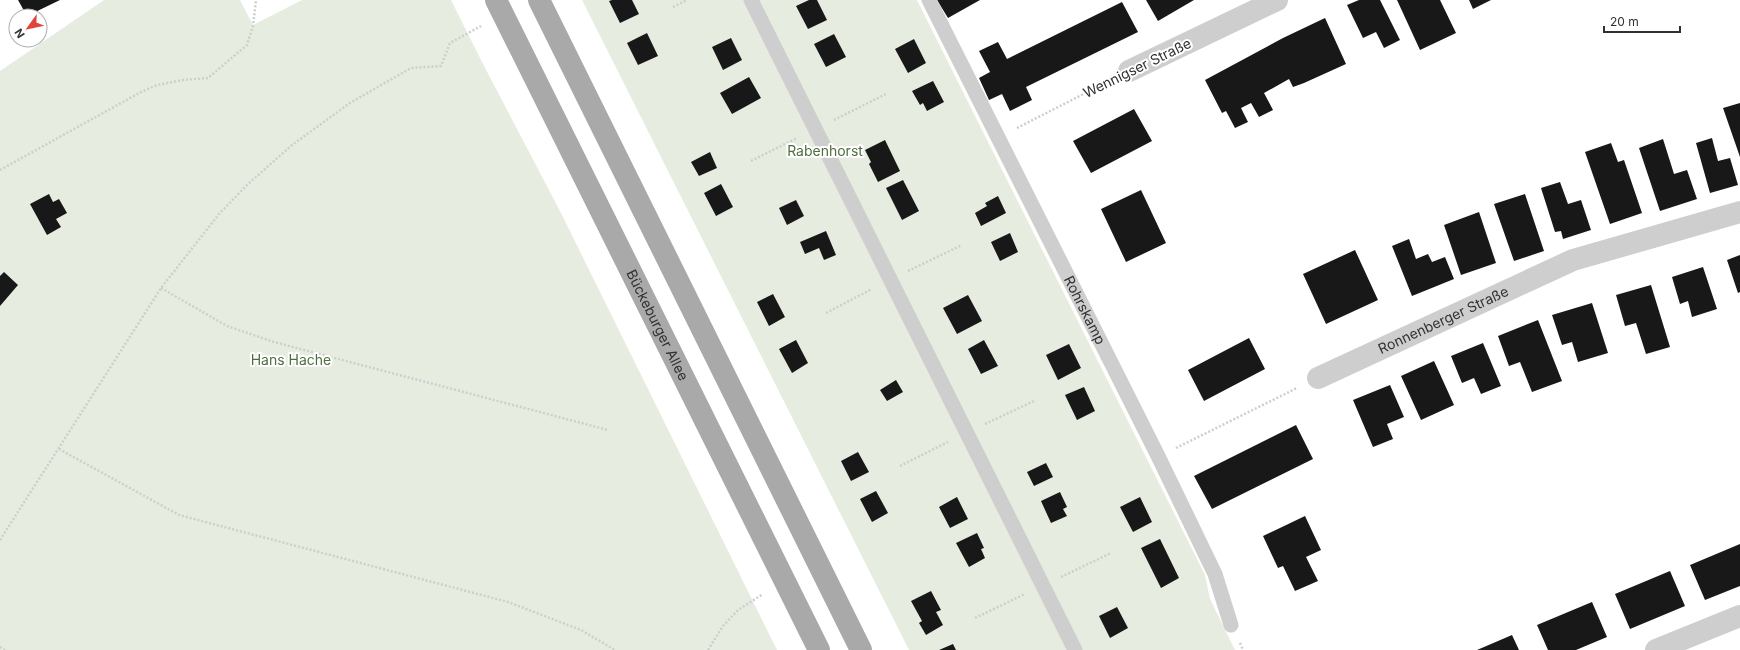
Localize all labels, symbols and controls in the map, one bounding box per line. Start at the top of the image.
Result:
north arrow [8,8,48,48]
scale bar [1604,8,1680,34]
text: 20 m [1610,14,1639,29]
text: N [11,26,28,41]
street label: Wennigser Straße [1080,34,1194,101]
park label: Rabenhorst [787,142,863,159]
street label: Bückeburger Allee [623,267,693,383]
street label: Rohrskamp [1061,273,1110,347]
street label: Ronnenberger Straße [1375,282,1511,357]
park label: Hans Hache [251,351,331,368]

